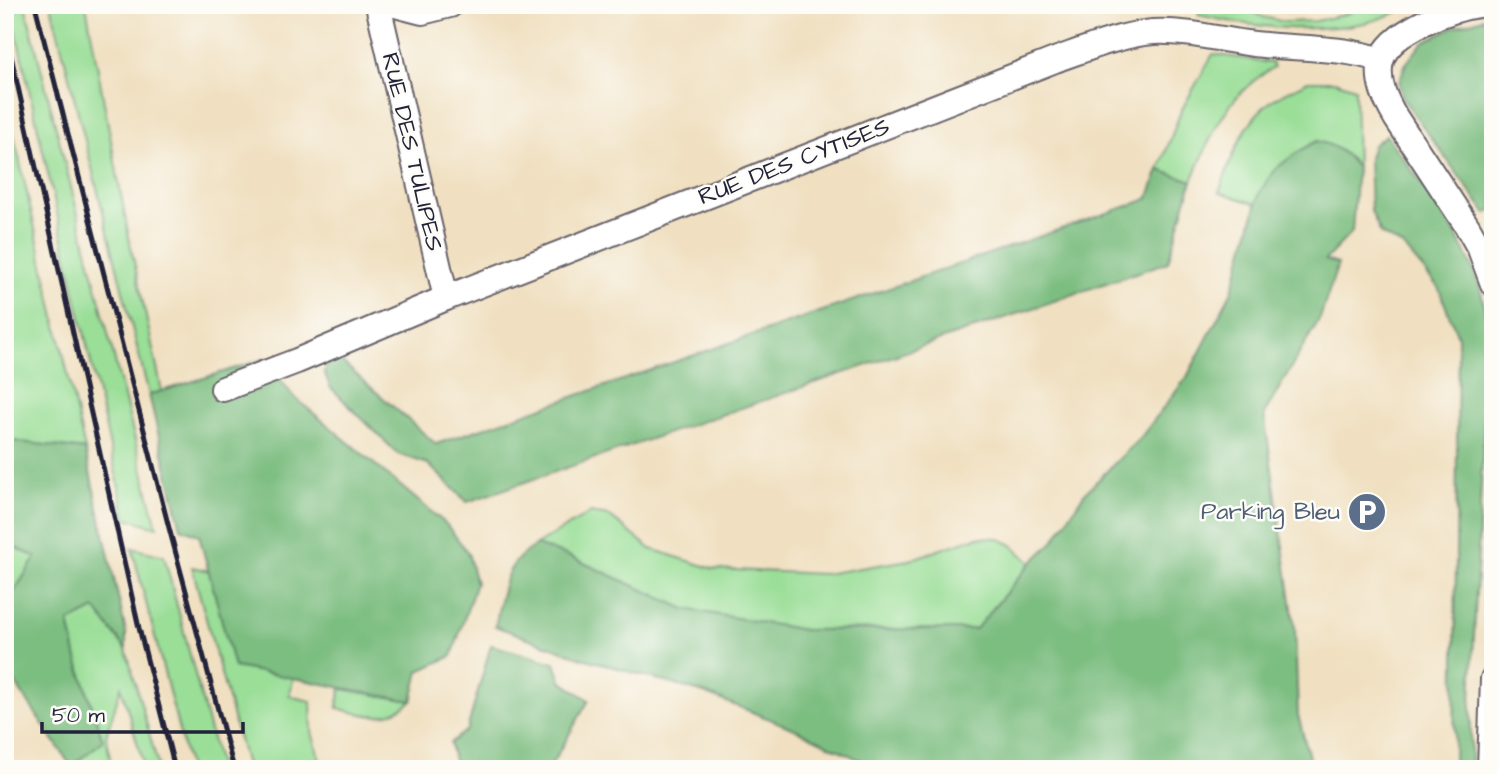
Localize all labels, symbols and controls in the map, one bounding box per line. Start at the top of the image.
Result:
street label: RUE DES TULIPES [373,49,451,255]
street label: RUE DES CYTISES [693,110,895,214]
parking icon: Parking Bleu [1346,491,1388,533]
place label: Parking Bleu [1201,495,1340,530]
scale bar [42,690,243,734]
text: 50 m [52,701,106,730]

